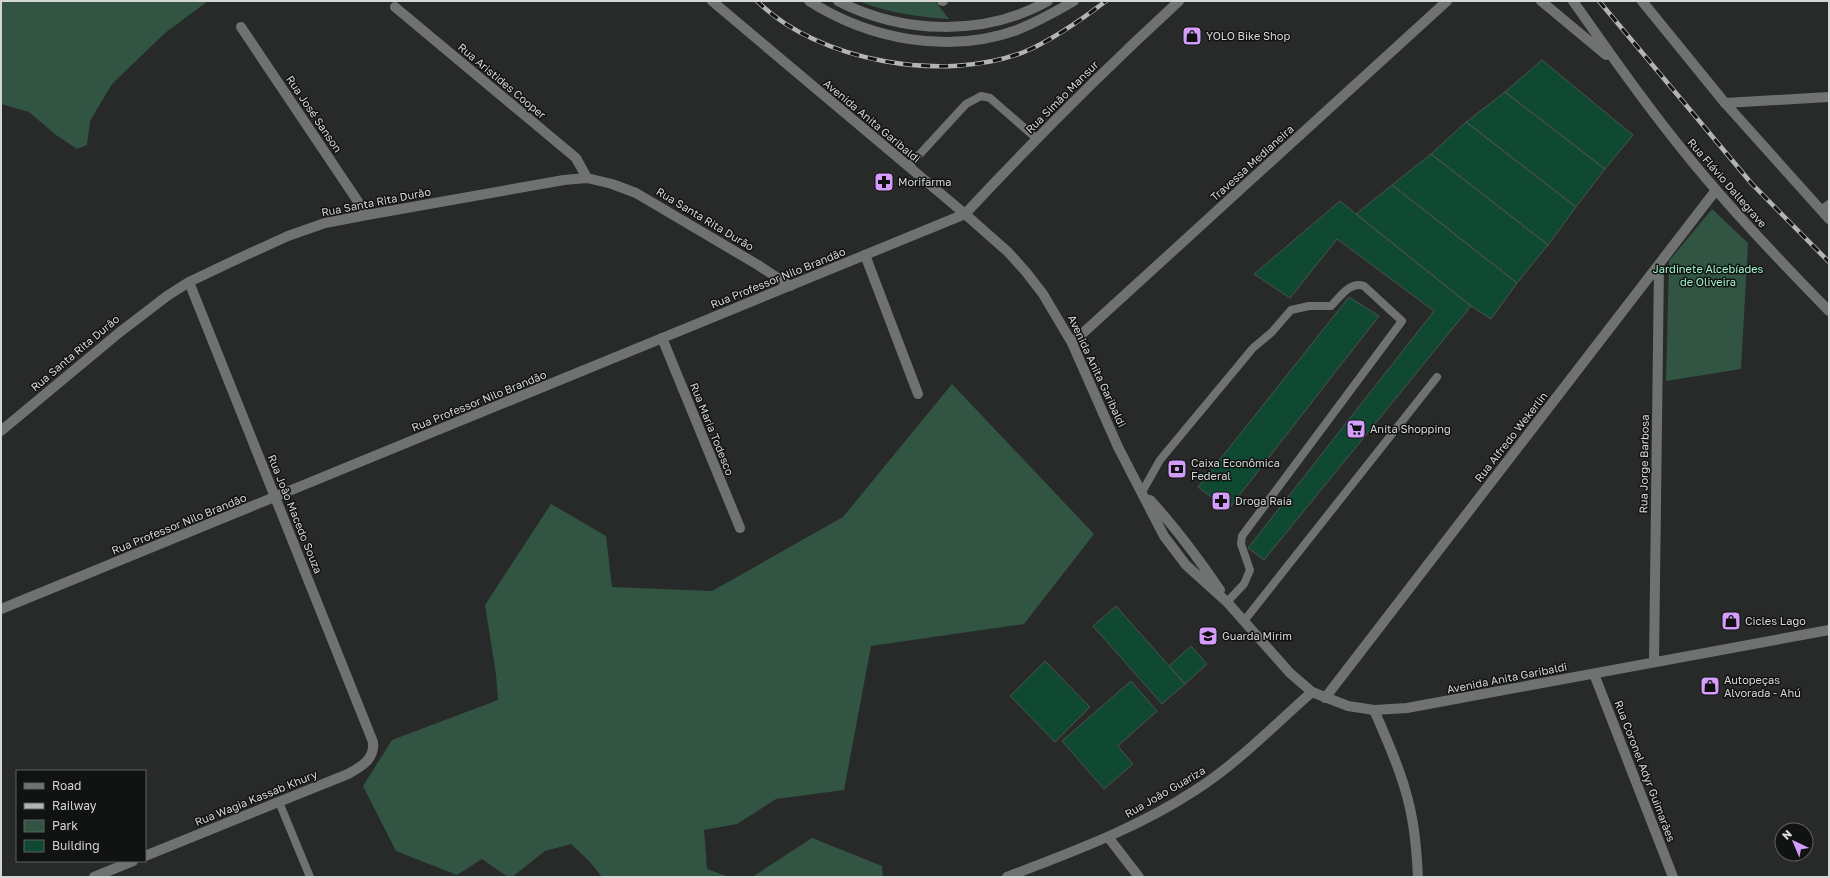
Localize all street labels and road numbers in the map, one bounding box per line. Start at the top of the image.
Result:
street label: Rua Aristides Cooper [456,40,549,122]
street label: Rua Simão Mansur [1023,57,1101,136]
street label: Rua José Sanson [284,73,345,155]
street label: Avenida Anita Garibaldi [821,76,923,165]
street label: Travessa Medianeira [1207,122,1296,203]
street label: Rua Flávio Dallegrave [1685,135,1770,230]
street label: Rua Santa Rita Durão [320,184,432,219]
street label: Rua Santa Rita Durão [654,184,757,253]
street label: Rua Professor Nilo Brandão [708,244,848,311]
street label: Rua Santa Rita Durão [28,312,122,393]
street label: Avenida Anita Garibaldi [1066,313,1129,429]
street label: Rua Professor Nilo Brandão [409,367,549,434]
street label: Rua Maria Todesco [688,381,737,477]
street label: Rua Alfredo Wekerlin [1471,389,1550,484]
street label: Rua Jorge Barbosa [1636,414,1651,514]
street label: Rua João Macedo Souza [266,452,325,575]
street label: Rua Professor Nilo Brandão [109,490,249,557]
street label: Avenida Anita Garibaldi [1446,659,1568,696]
street label: Rua Coronel Adyr Guimarães [1612,698,1679,843]
street label: Rua João Guariza [1122,763,1207,820]
street label: Rua Wagia Kassab Khury [193,767,319,828]

